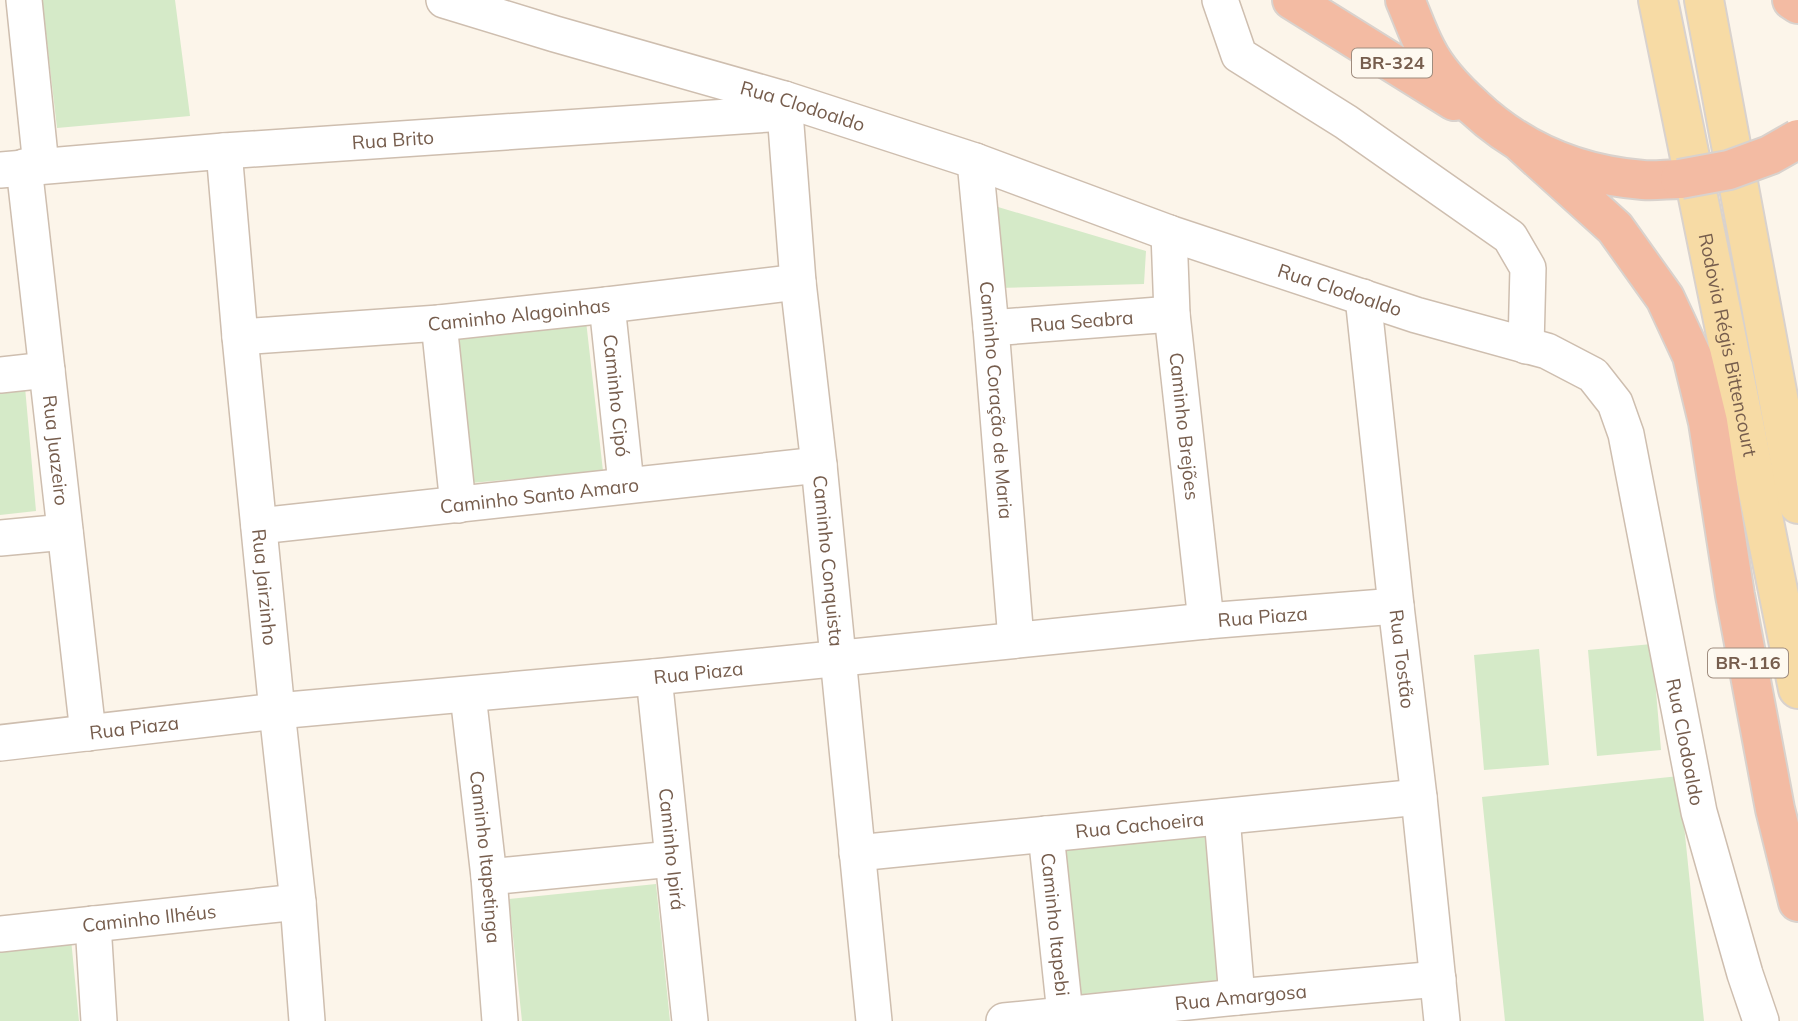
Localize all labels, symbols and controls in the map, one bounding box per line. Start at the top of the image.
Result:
road number: BR-324 [1352,48,1432,78]
street label: Rua Clodoaldo [738,75,868,137]
street label: Rua Brito [351,125,435,154]
street label: Rodovia Régis Bittencourt [1694,231,1763,459]
street label: Rua Clodoaldo [1275,258,1405,322]
street label: Caminho Coração de Maria [975,280,1018,520]
street label: Caminho Alagoinhas [427,293,611,336]
street label: Rua Seabra [1029,305,1134,337]
street label: Caminho Cipó [598,333,635,458]
street label: Caminho Brejões [1164,351,1205,501]
street label: Rua Juazeiro [38,394,74,507]
street label: Caminho Santo Amaro [439,472,640,519]
street label: Caminho Conquista [808,474,849,648]
street label: Rua Jairzinho [247,528,282,647]
street label: Rua Piaza [1217,601,1308,632]
street label: Rua Tostão [1384,608,1420,710]
road number: BR-116 [1708,648,1788,678]
street label: Rua Piaza [652,656,744,689]
street label: Rua Clodoaldo [1661,676,1710,808]
street label: Rua Piaza [88,710,180,745]
street label: Caminho Itapetinga [465,769,506,944]
street label: Caminho Ipirá [654,787,690,911]
street label: Rua Cachoeira [1074,806,1205,843]
street label: Caminho Itapebi [1036,852,1075,997]
street label: Caminho Ilhéus [81,899,217,937]
street label: Rua Amargosa [1174,979,1308,1015]

